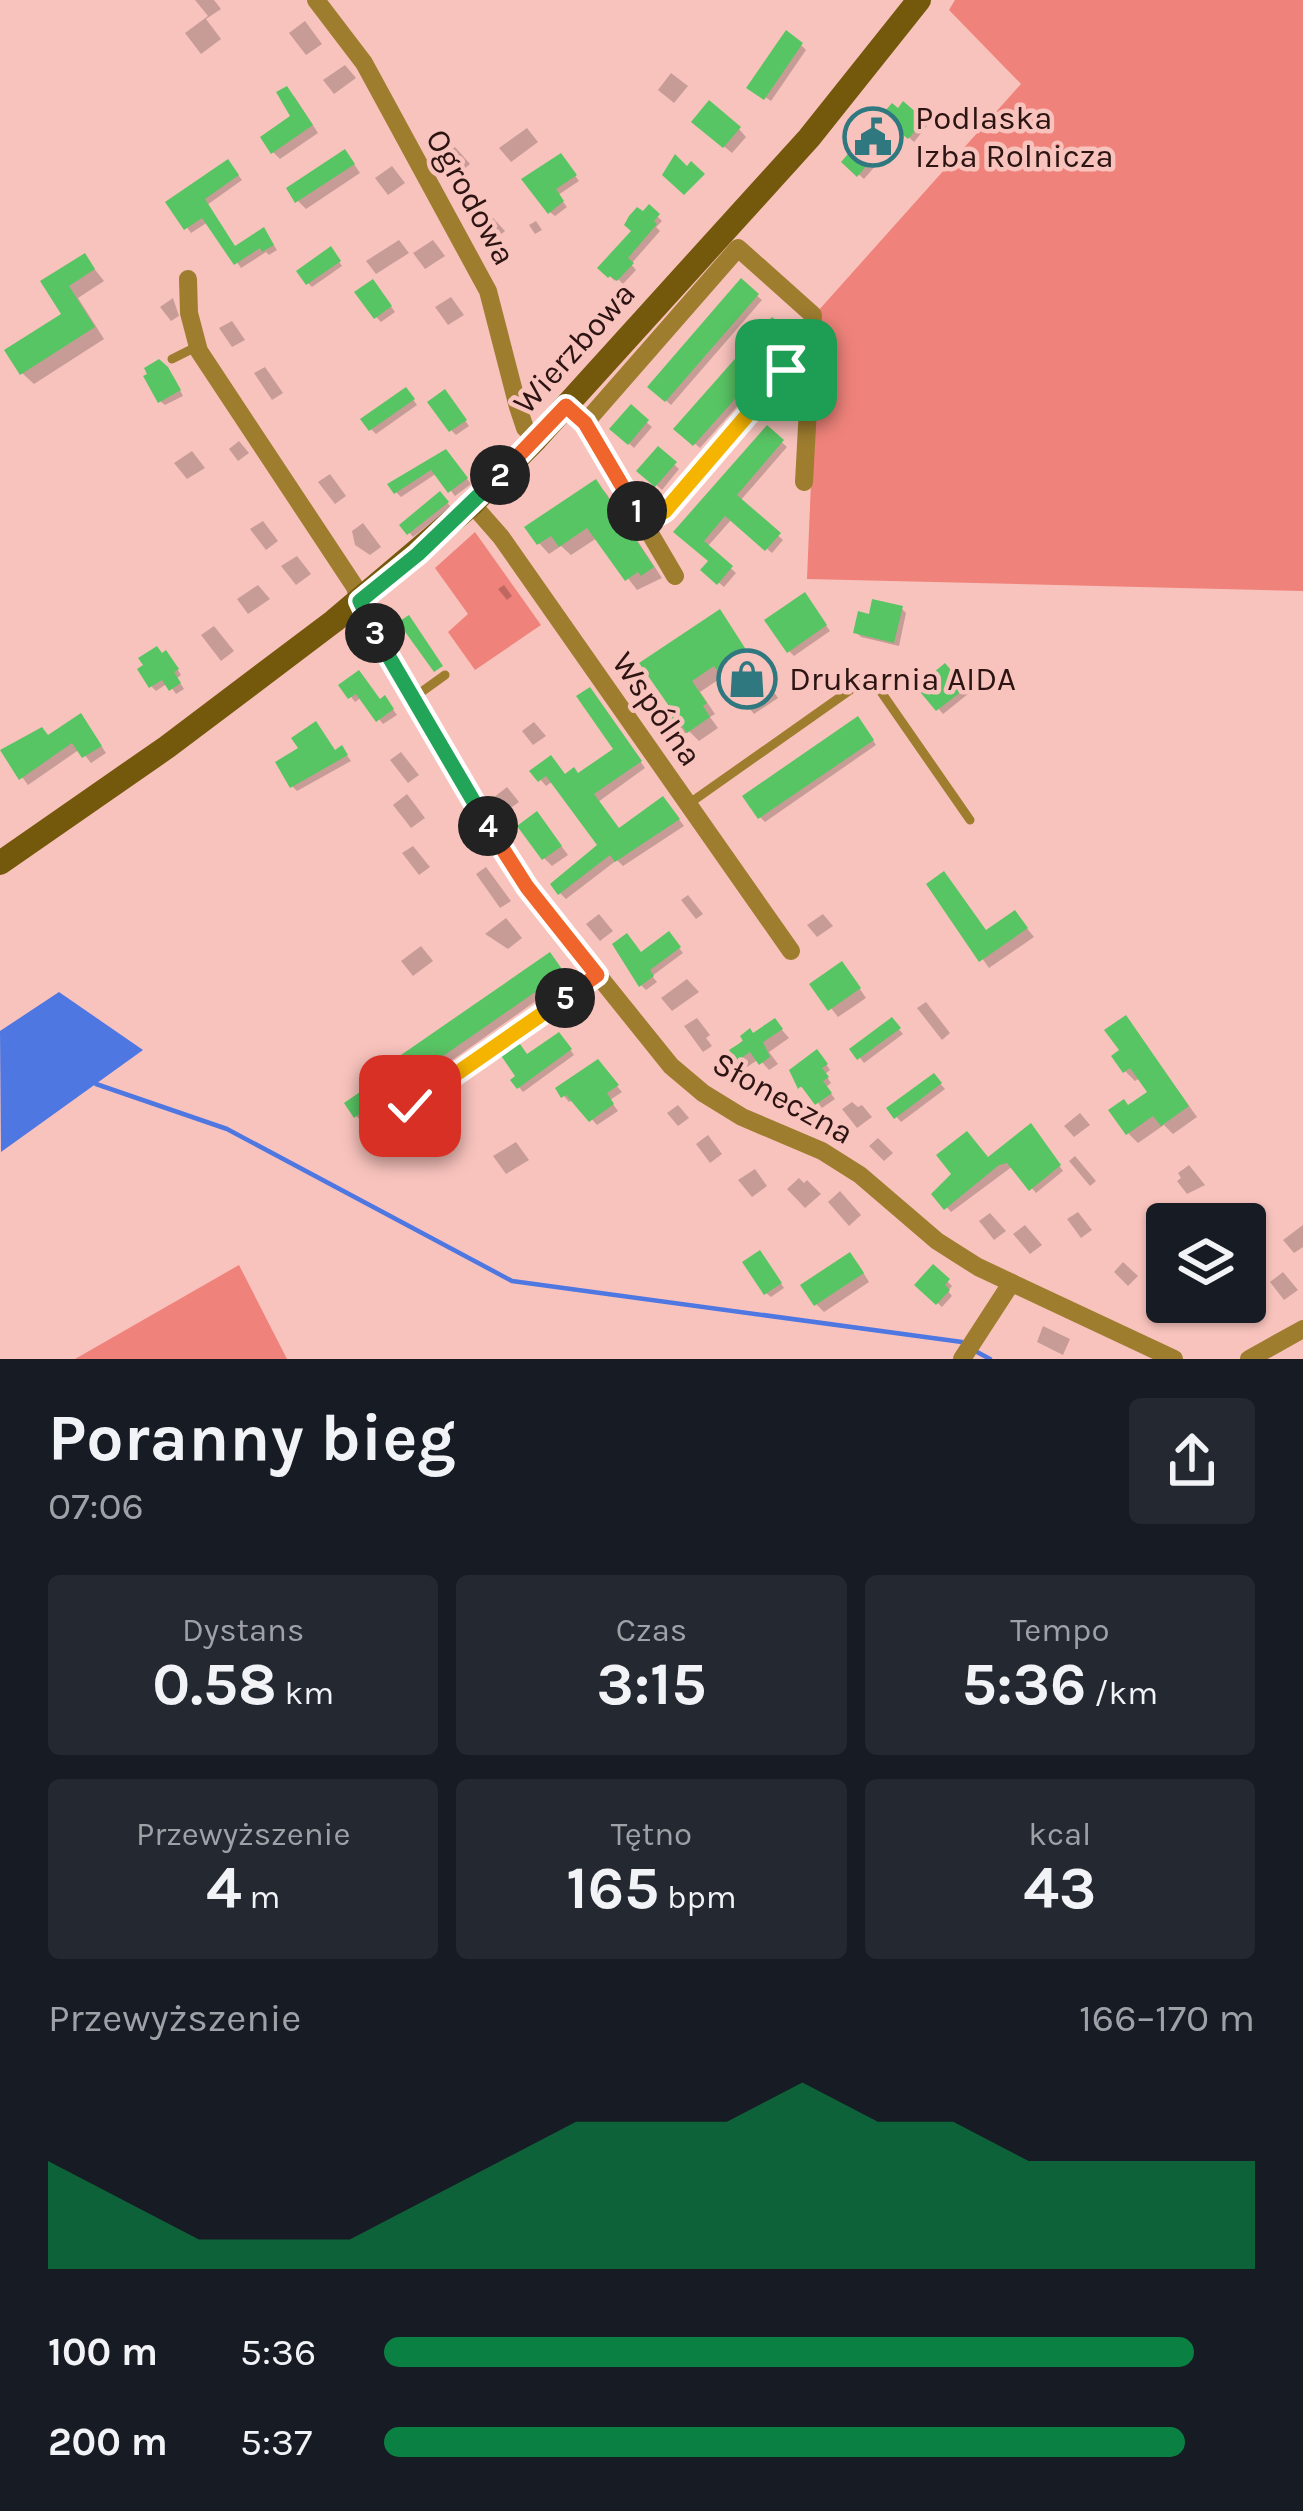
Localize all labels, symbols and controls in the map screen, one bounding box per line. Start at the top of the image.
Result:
place label: Podlaska Izba Rolnicza [915,99,1114,175]
public building icon: Podlaska Izba Rolnicza [842,106,904,168]
street label: Ogrodowa [418,122,524,272]
street label: Wierzbowa [505,275,643,421]
pin [735,319,837,421]
icon: arrive [753,337,819,403]
pin: 2 [470,445,530,505]
text: 2 [490,456,510,494]
pin: 1 [607,481,667,541]
text: 1 [631,492,643,530]
pin: 3 [345,603,405,663]
text: 3 [365,614,385,652]
street label: Wspólna [604,645,710,773]
shop icon: Drukarnia AIDA [716,648,778,710]
place label: Drukarnia AIDA [789,660,1016,698]
pin: 4 [458,796,518,856]
text: 4 [478,807,498,845]
pin: 5 [535,968,595,1028]
text: 5 [555,979,575,1017]
street label: Słoneczna [706,1044,860,1152]
pin [359,1055,461,1157]
icon: check [377,1073,443,1139]
map controls [1146,1203,1266,1323]
button: layers [1146,1203,1266,1323]
button: share [1129,1398,1255,1524]
text: Poranny bieg [48,1399,456,1477]
text: 07:06 [48,1483,144,1529]
text: Dystans [182,1611,304,1649]
text: Czas [616,1611,687,1649]
text: Tempo [1010,1611,1109,1649]
text: 0.58 [152,1649,277,1719]
text: 3:15 [597,1649,706,1719]
text: 5:36 [962,1649,1086,1719]
text: km [277,1674,334,1712]
text: /km [1086,1674,1158,1712]
text: Przewyższenie [136,1815,350,1853]
text: Tętno [611,1815,692,1853]
text: kcal [1028,1815,1091,1853]
text: 4 [206,1853,242,1923]
text: 165 [566,1853,659,1923]
text: 43 [1023,1853,1096,1923]
text: m [242,1878,280,1916]
text: bpm [659,1878,737,1916]
text: Przewyższenie [48,1995,301,2041]
text: 166–170 m [1079,1995,1255,2041]
text: 100 m [48,2329,158,2375]
text: 5:36 [240,2329,316,2375]
text: 200 m [48,2419,168,2465]
text: 5:37 [240,2419,312,2465]

